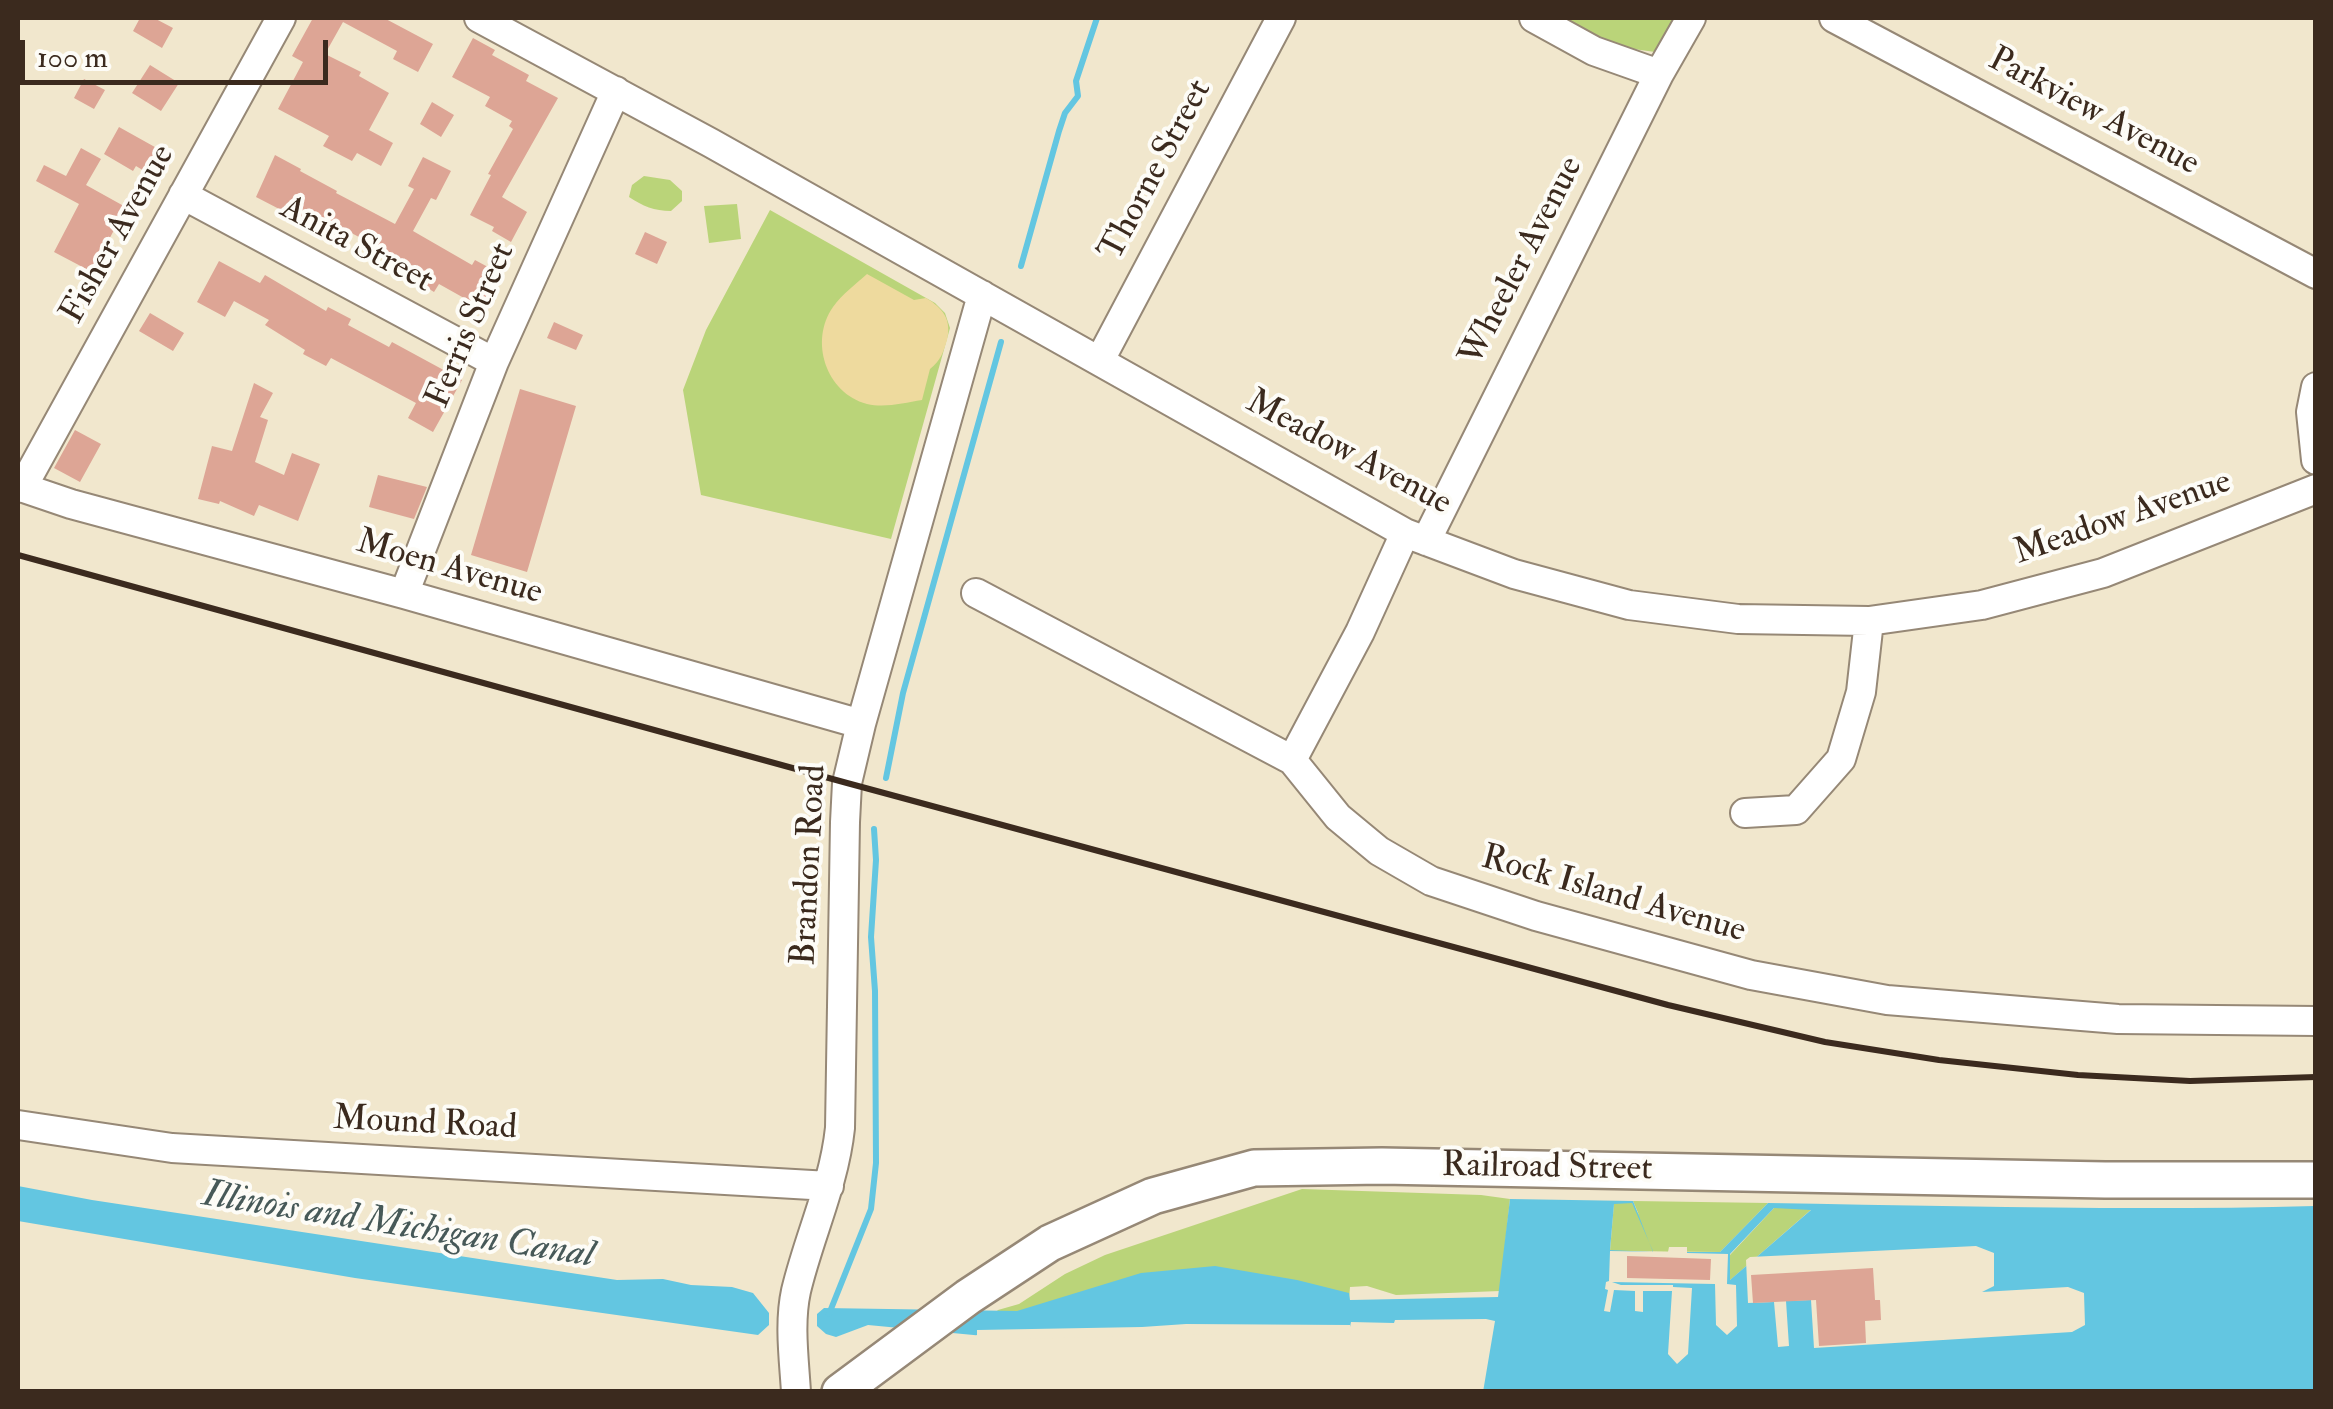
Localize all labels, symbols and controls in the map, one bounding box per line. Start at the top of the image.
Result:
scale bar [25,20,332,82]
text: 100 m [37,39,108,76]
street label: Parkview Avenue [1980,40,2206,186]
street label: Thorne Street [1092,73,1222,269]
street label: Fisher Avenue [53,138,185,332]
street label: Wheeler Avenue [1452,151,1594,373]
street label: Anita Street [272,188,440,304]
street label: Ferris Street [419,237,525,415]
street label: Meadow Avenue [1238,382,1458,526]
street label: Meadow Avenue [2009,462,2237,576]
street label: Moen Avenue [351,522,547,616]
street label: Brandon Road [785,764,837,966]
street label: Rock Island Avenue [1476,838,1750,954]
street label: Mound Road [332,1099,518,1151]
street label: Railroad Street [1441,1146,1653,1192]
water label: Illinois and Michigan Canal [199,1174,597,1280]

